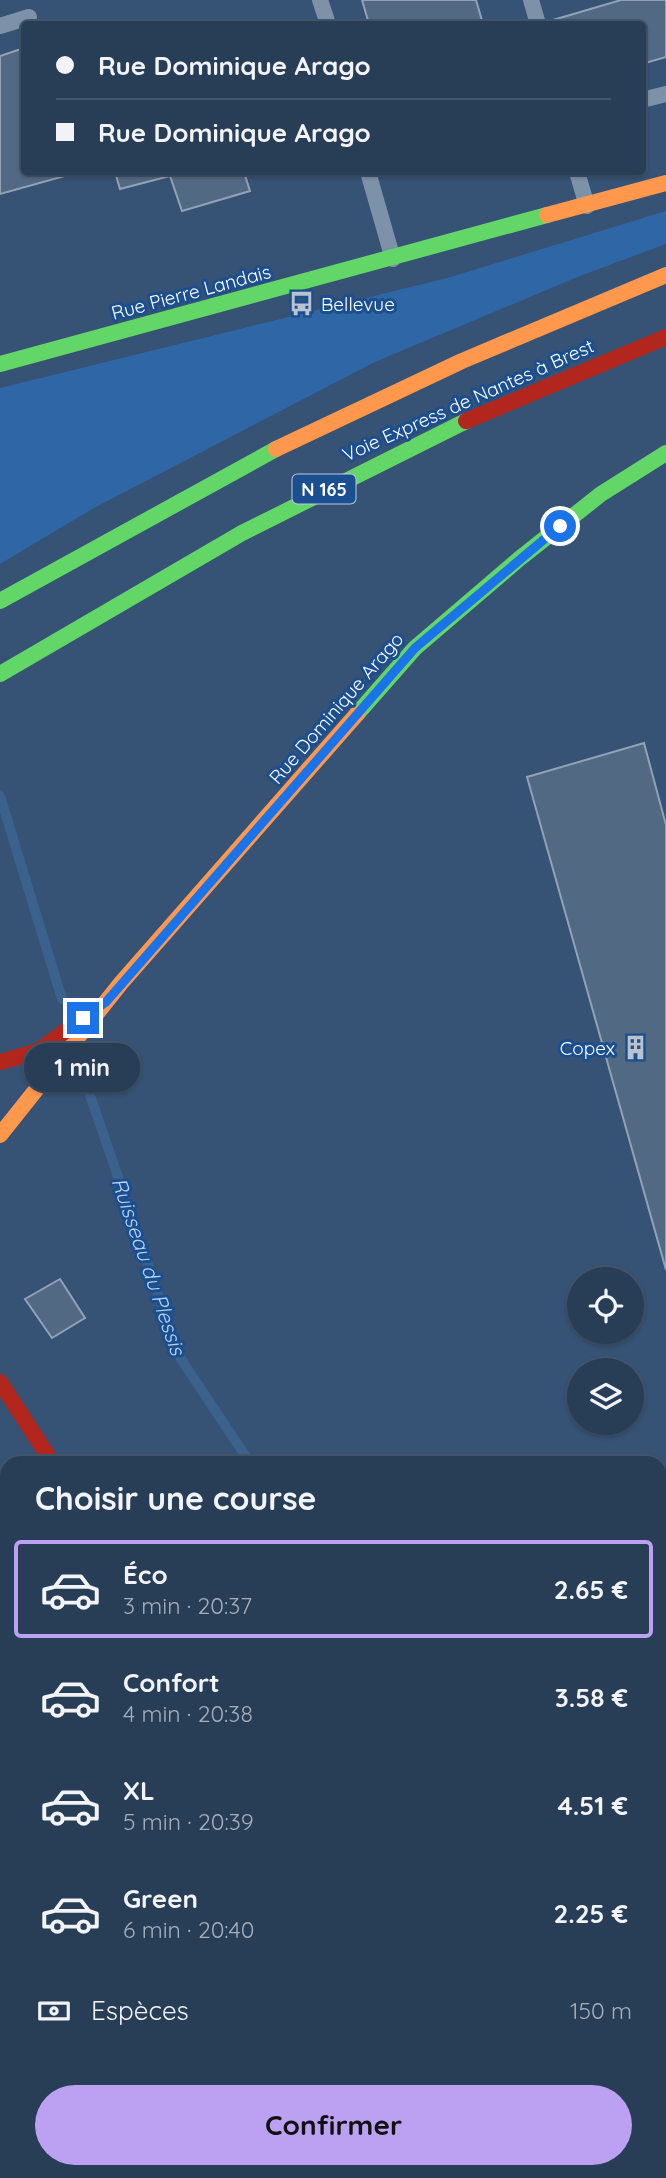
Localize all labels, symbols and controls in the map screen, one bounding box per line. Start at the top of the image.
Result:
text: Rue Dominique Arago [98,49,371,82]
text: Rue Dominique Arago [98,116,371,149]
street label: Rue Pierre Landais [109,259,273,325]
bus stop icon: Bellevue [287,290,315,318]
place label: Bellevue [321,292,395,316]
street label: Voie Express de Nantes à Brest [339,334,597,466]
road number: N 165 [292,475,356,504]
route start [544,510,576,542]
street label: Rue Dominique Arago [264,627,408,789]
route end [67,1002,99,1034]
building icon: Copex [621,1034,649,1062]
place label: Copex [560,1036,615,1060]
callout: 1 min [25,1042,141,1092]
text: 1 min [54,1053,110,1082]
water label: Ruisseau du Plessis [106,1174,192,1359]
map controls [567,1267,644,1435]
button: locate [567,1267,644,1344]
button: layers [567,1358,644,1435]
text: Choisir une course [35,1478,316,1518]
icon: car [39,1558,102,1621]
text: Éco [123,1558,168,1591]
text: 2.65 € [554,1573,628,1606]
text: 3 min · 20:37 [123,1591,252,1620]
icon: car [39,1666,102,1729]
text: Confort [123,1666,220,1699]
text: 3.58 € [555,1681,628,1714]
text: 4 min · 20:38 [123,1699,253,1728]
icon: car [39,1774,102,1837]
text: XL [123,1774,155,1807]
text: 4.51 € [558,1789,628,1822]
text: 5 min · 20:39 [123,1807,254,1836]
icon: car [39,1882,102,1945]
text: Green [123,1882,198,1915]
text: 2.25 € [553,1897,628,1930]
text: 6 min · 20:40 [123,1915,254,1944]
icon: cash [35,1992,73,2030]
text: Espèces [91,1994,189,2027]
text: 150 m [570,1996,632,2025]
button: Confirmer [35,2085,632,2165]

